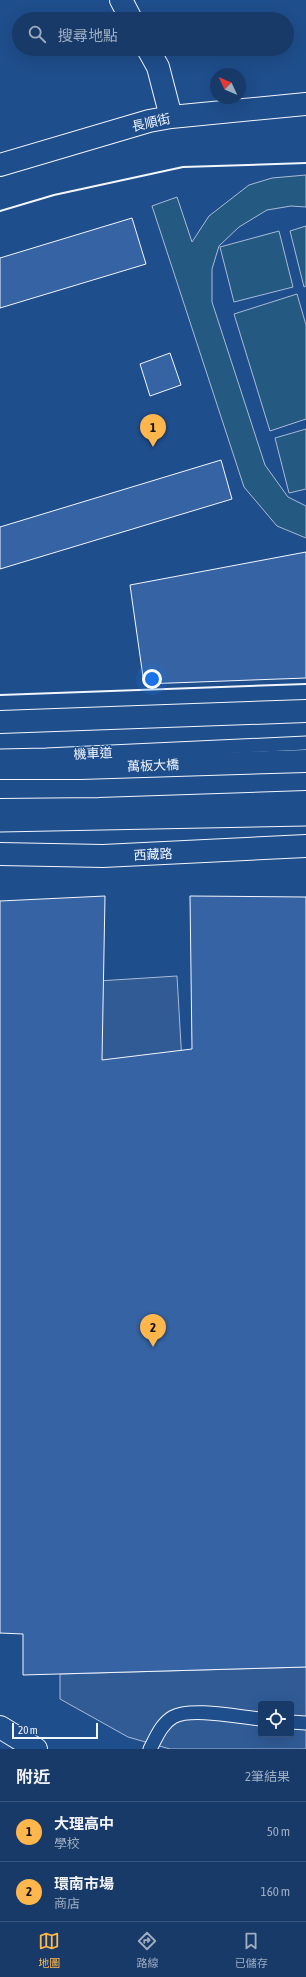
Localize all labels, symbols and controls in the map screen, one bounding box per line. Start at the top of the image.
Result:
search box [12,12,294,56]
icon: search [26,23,48,45]
text: 搜尋地點 [58,27,118,44]
north arrow [210,68,246,104]
street label: 長順街 [130,111,172,134]
pin: 1 [140,414,166,447]
your location [142,669,162,689]
street label: 機車道 [73,745,113,762]
street label: 萬板大橋 [127,757,179,774]
street label: 西藏路 [133,846,173,863]
pin: 2 [140,1314,166,1347]
map controls [258,1701,294,1737]
button: locate [258,1701,294,1737]
scale bar [12,1721,98,1740]
text: 20 m [18,1724,38,1736]
text: 附近 [16,1767,50,1787]
text: 2筆結果 [245,1769,290,1784]
text: 大理高中 [54,1815,114,1832]
text: 1 [26,1824,32,1839]
text: 50 m [267,1824,290,1839]
text: 學校 [54,1836,80,1851]
text: 環南市場 [54,1875,114,1892]
text: 2 [26,1884,32,1899]
text: 160 m [261,1884,290,1899]
text: 商店 [54,1896,80,1911]
tab: 地圖 [38,1930,60,1970]
tab: 路線 [136,1930,158,1970]
tab: 已儲存 [235,1930,268,1970]

